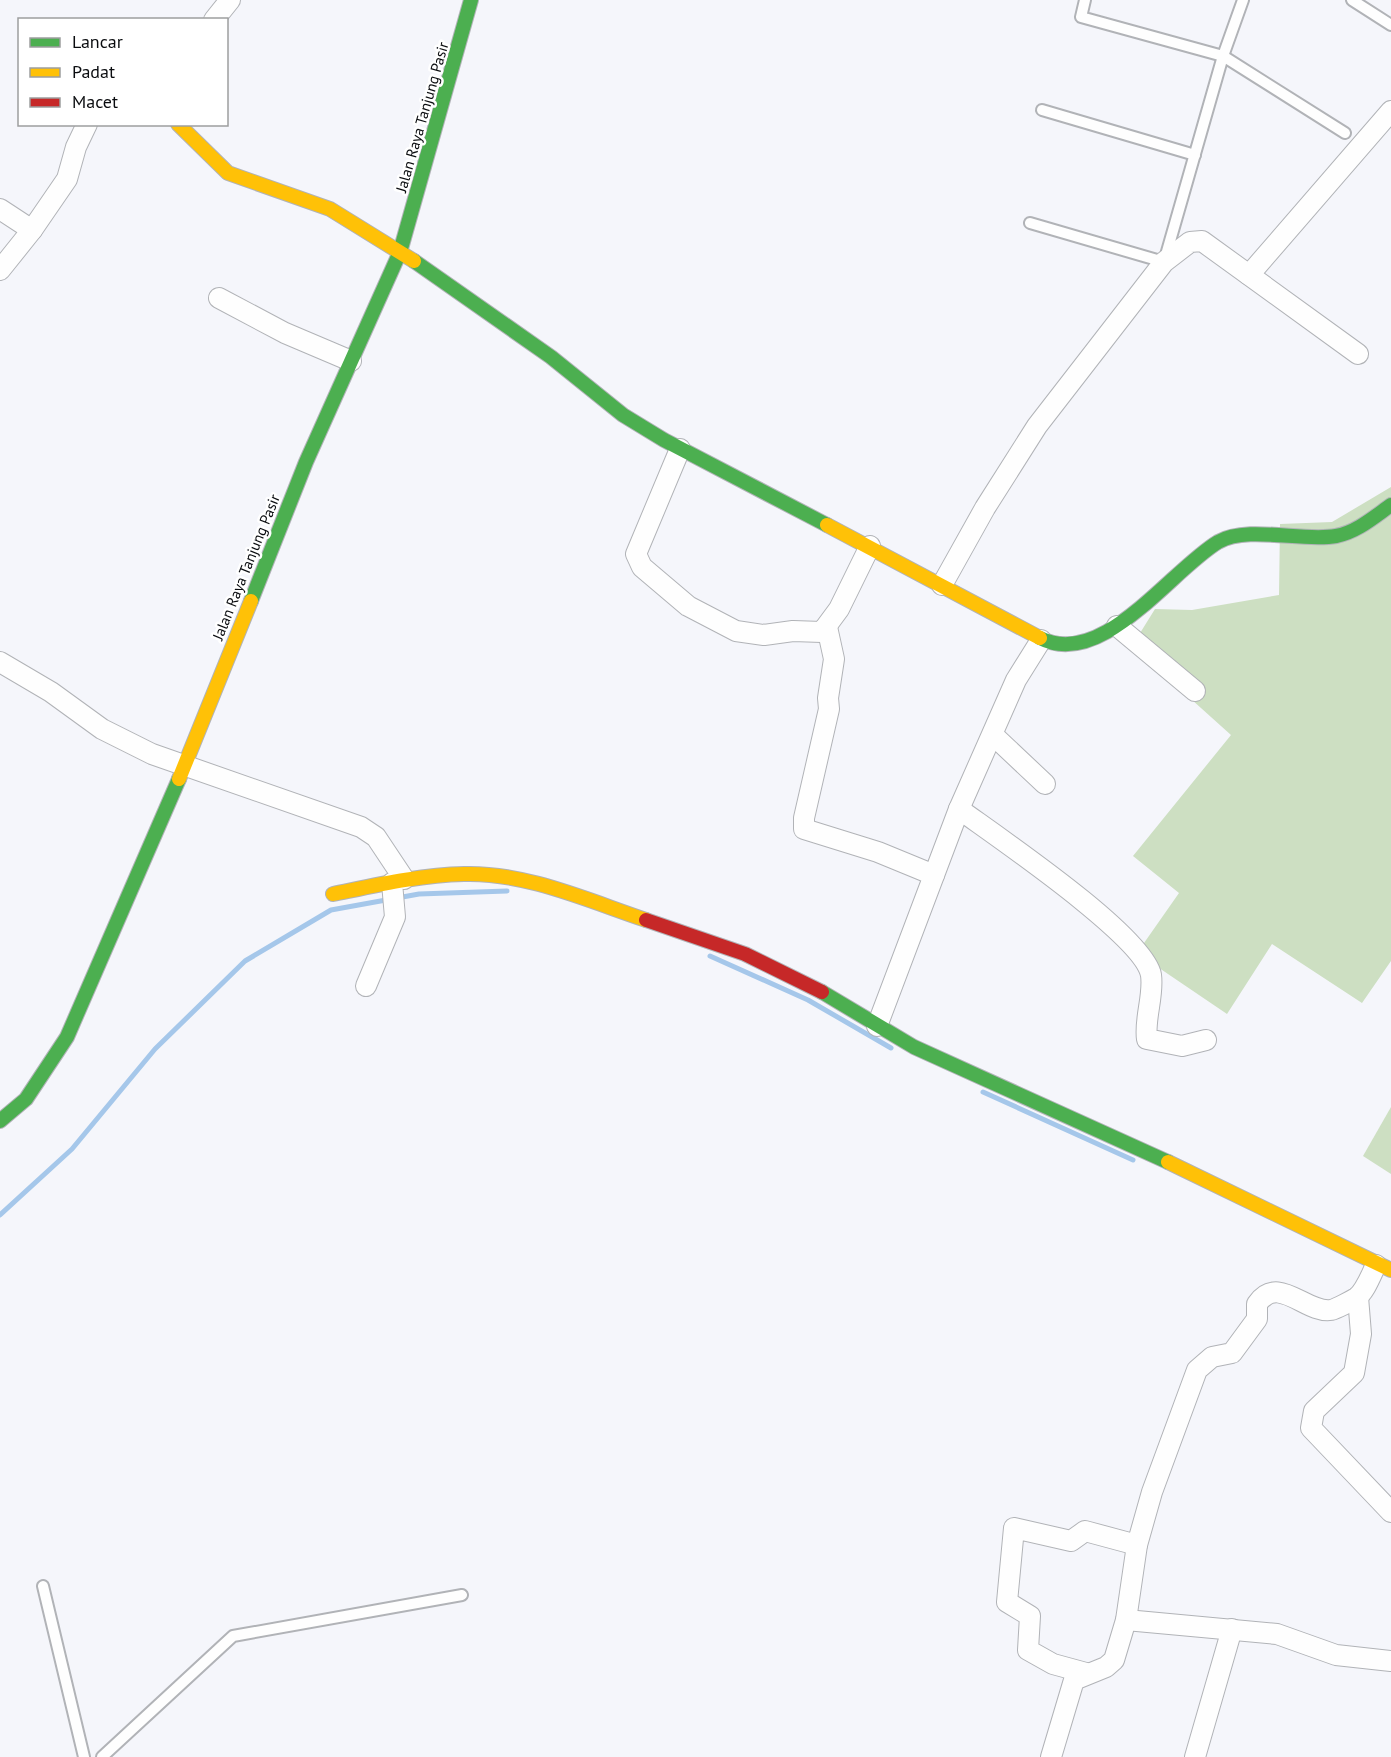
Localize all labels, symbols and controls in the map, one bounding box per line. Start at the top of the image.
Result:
legend [18,18,228,126]
text: Lancar [72,30,123,53]
street label: Jalan Raya Tanjung Pasir [391,40,453,195]
text: Padat [72,60,115,83]
text: Macet [72,90,118,113]
street label: Jalan Raya Tanjung Pasir [208,491,284,644]

